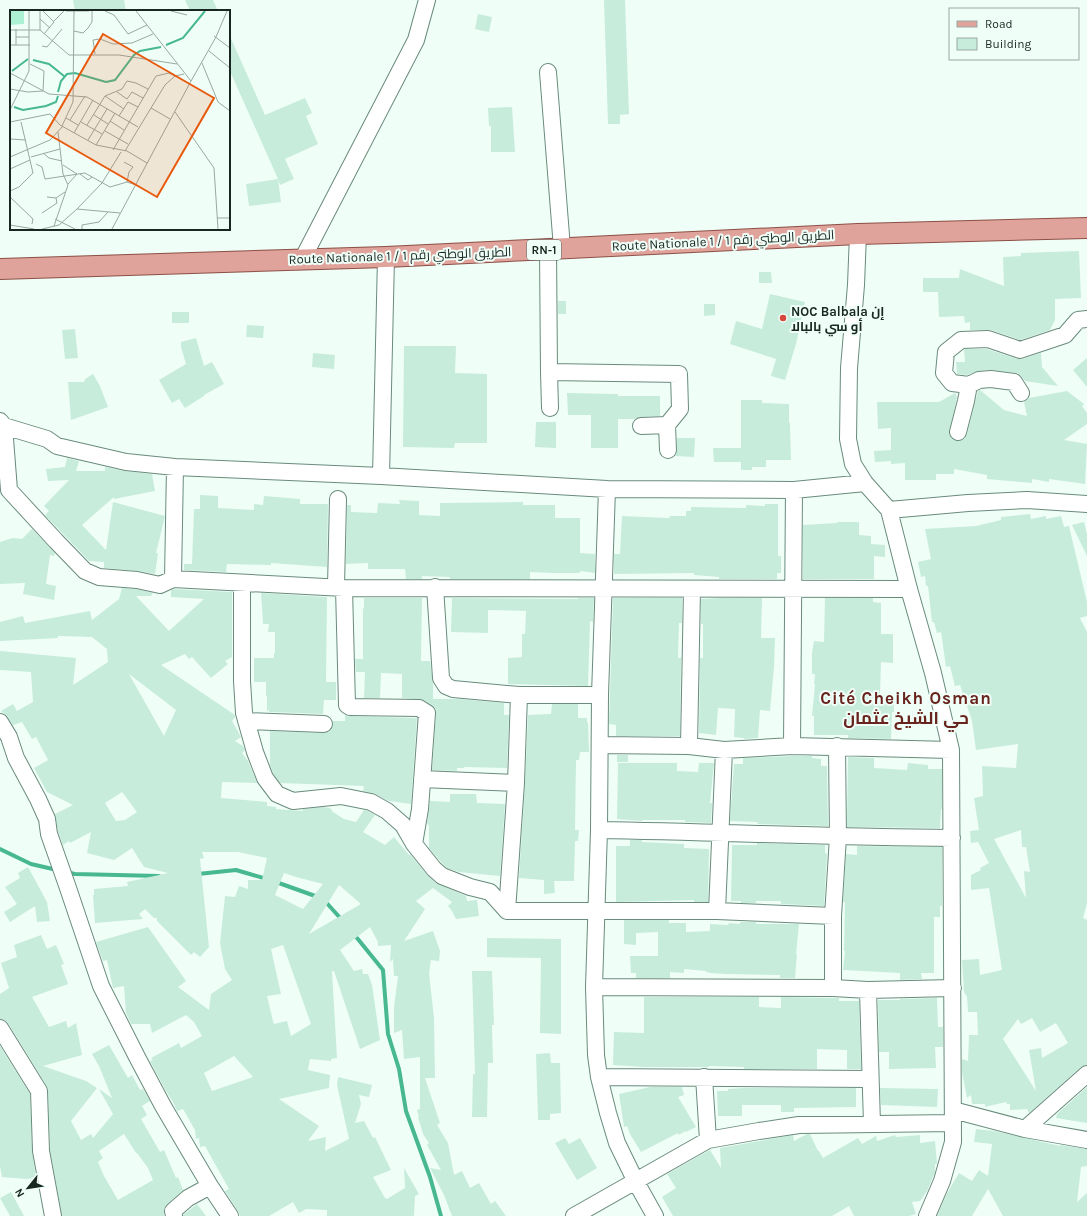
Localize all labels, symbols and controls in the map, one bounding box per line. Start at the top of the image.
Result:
legend [949,8,1079,60]
inset map [10,10,230,230]
text: Road [985,17,1013,31]
text: Building [985,37,1032,51]
street label: Route Nationale 1 / الطريق الوطني رقم 1 [611,227,835,257]
road number: RN-1 [527,240,561,260]
street label: Route Nationale 1 / الطريق الوطني رقم 1 [288,244,512,270]
place label: NOC Balbala إن أو سي بالبالا [791,304,884,337]
marker: NOC Balbala إن أو سي بالبالا [778,313,788,323]
district label: Cité Cheikh Osman حي الشيخ عثمان [820,688,992,732]
north arrow [8,1168,48,1208]
text: N [12,1186,27,1199]

